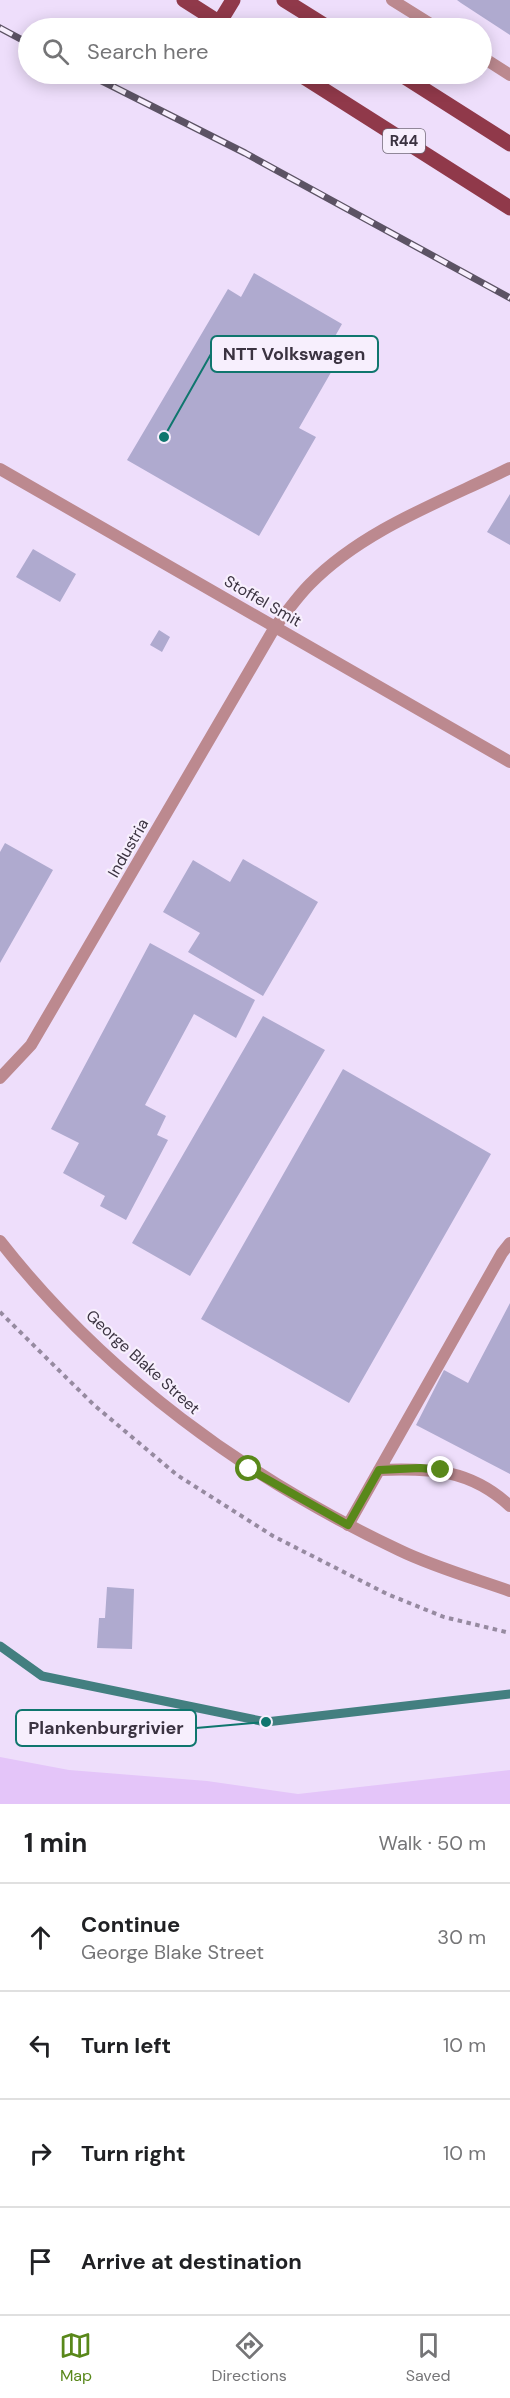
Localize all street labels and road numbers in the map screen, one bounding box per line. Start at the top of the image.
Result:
road number: R44 [383,129,425,153]
street label: Stoffel Smit [221,570,305,632]
street label: Industria [103,815,153,881]
street label: George Blake Street [82,1305,204,1419]

